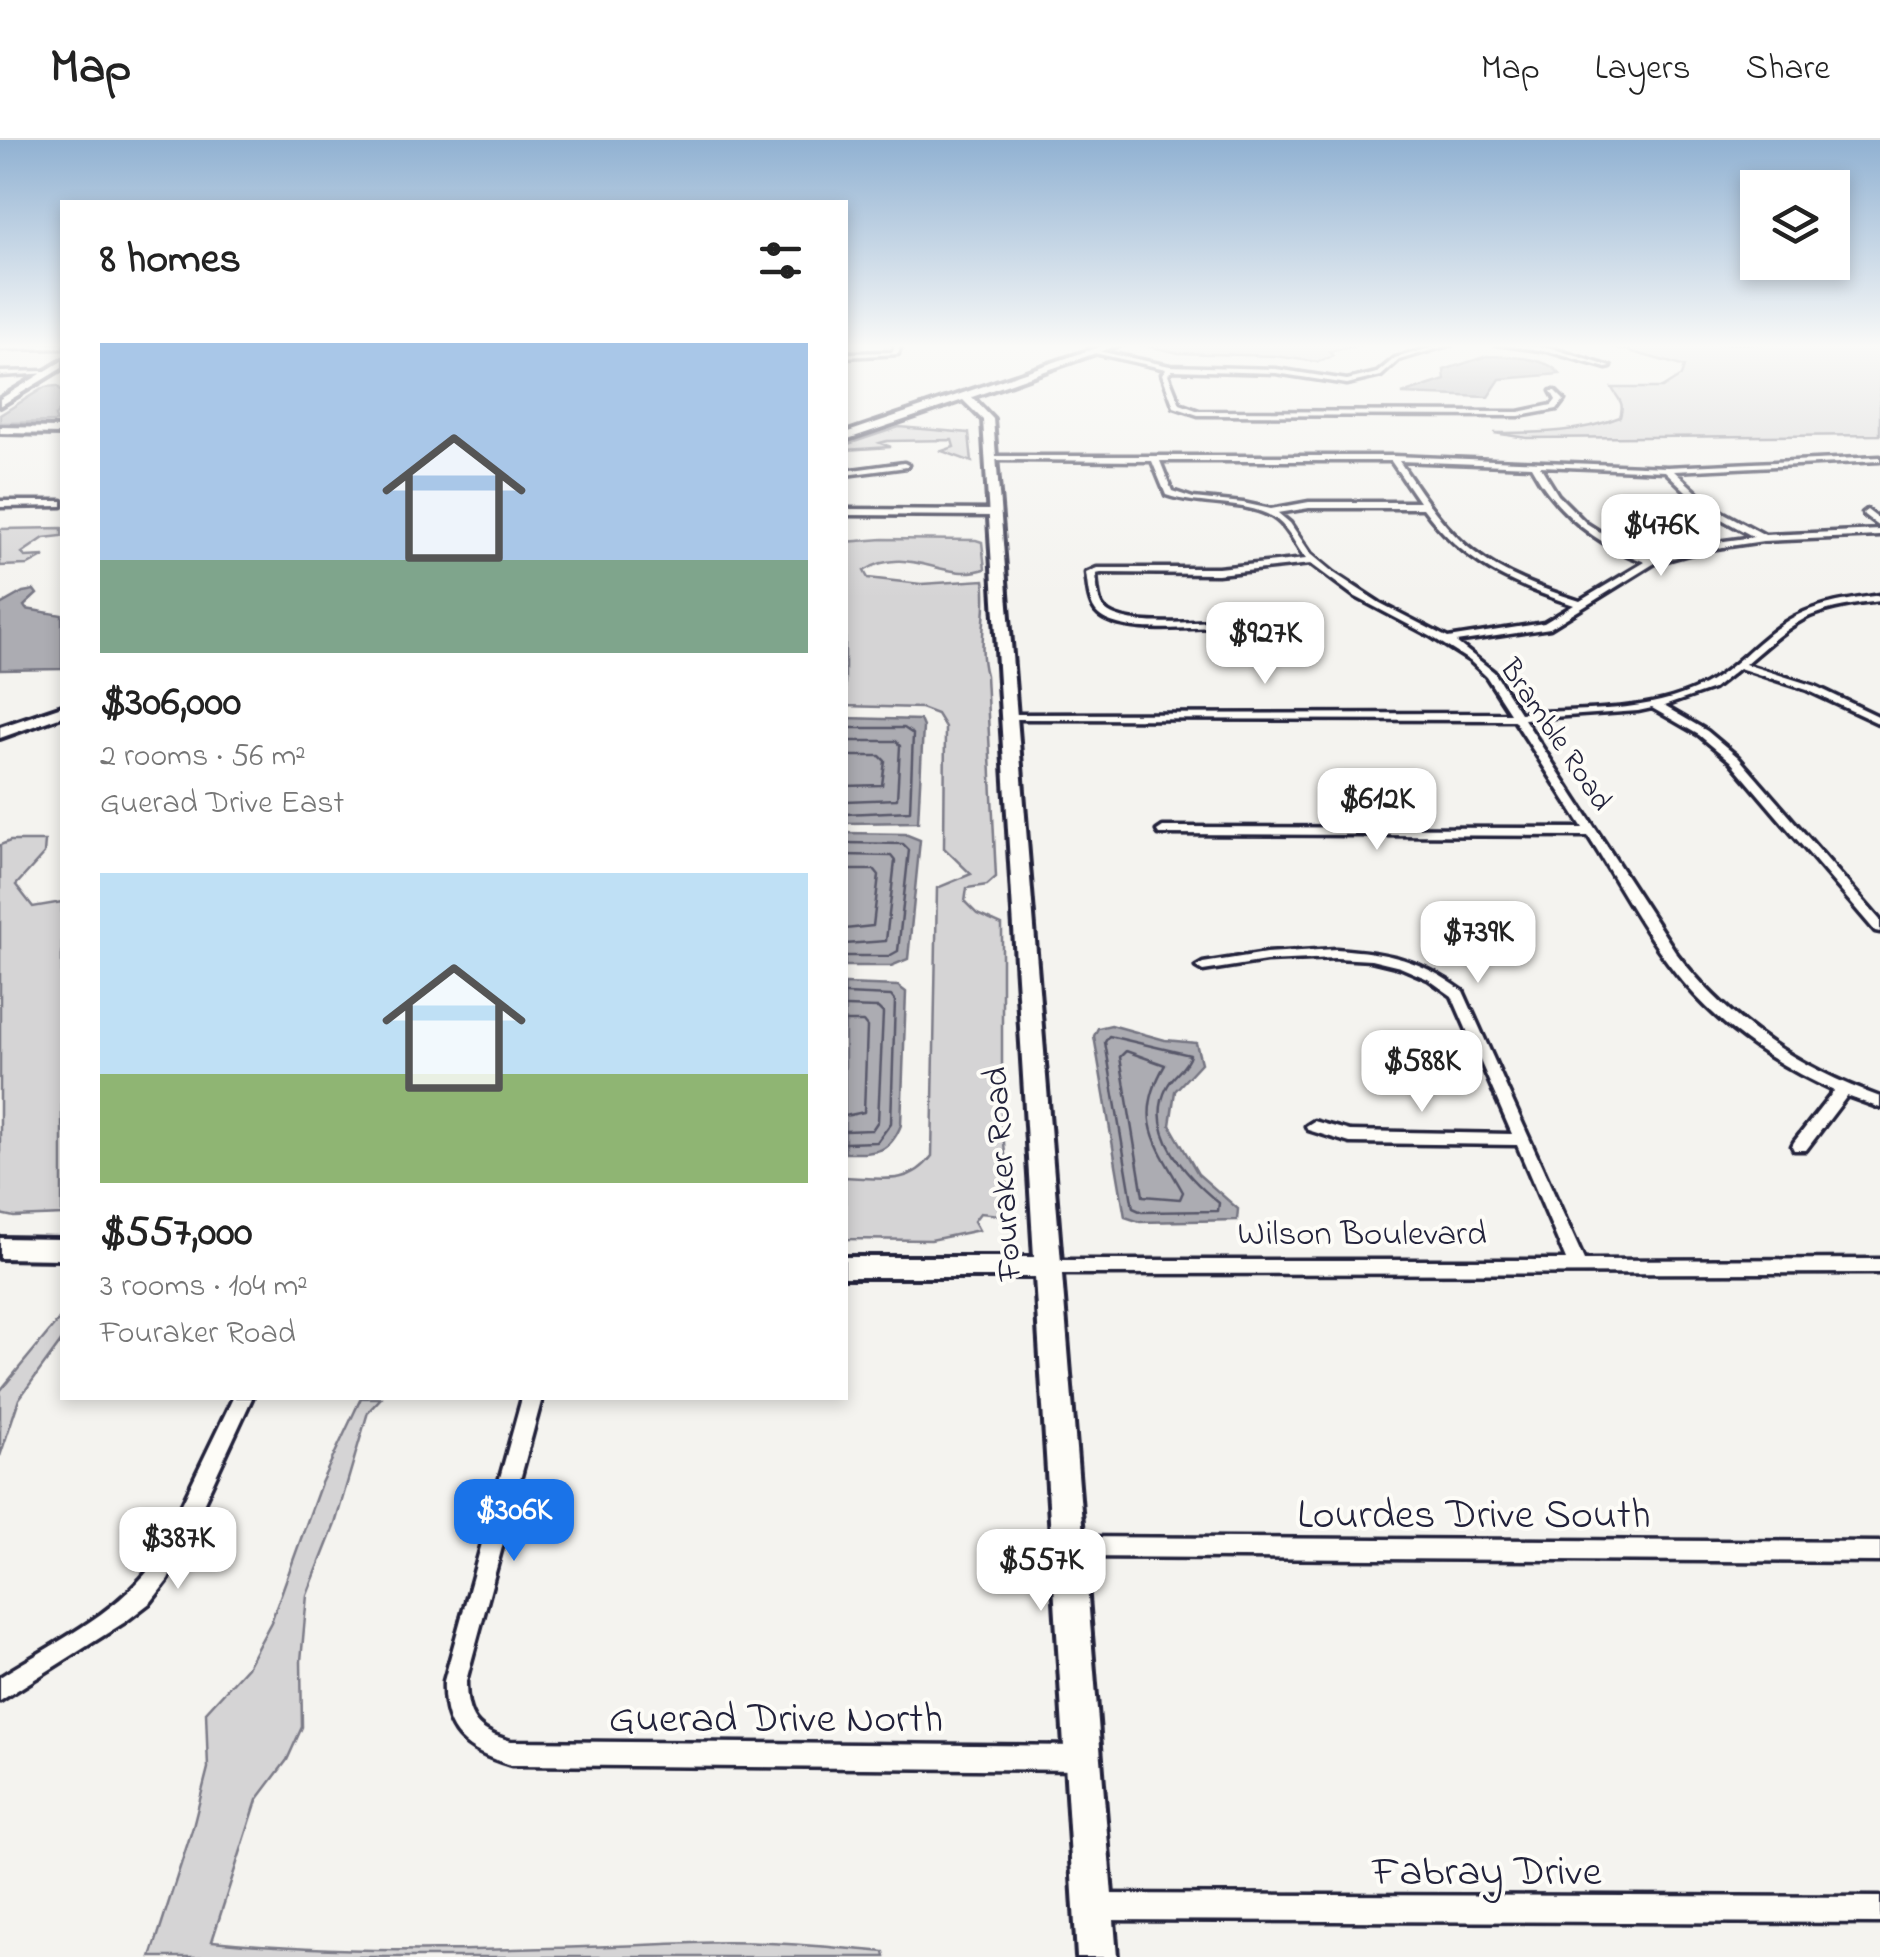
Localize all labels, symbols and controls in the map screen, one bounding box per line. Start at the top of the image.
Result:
text: Map [50,34,131,104]
text: Map [1481,44,1540,95]
text: Layers [1595,44,1690,95]
text: Share [1745,44,1830,95]
map controls [1740,170,1850,280]
button: layers [1740,170,1850,280]
text: 8 homes [100,230,241,291]
icon: filters [753,233,808,288]
icon: home [364,408,544,588]
pin: $476K [1591,494,1731,579]
text: $476K [1623,503,1699,550]
pin: $927K [1195,602,1335,687]
text: $927K [1228,611,1302,658]
street label: Bramble Road [1487,650,1622,821]
text: $306,000 [100,673,241,734]
text: 2 rooms · 56 m² [100,734,306,781]
pin: $612K [1307,768,1447,853]
text: $612K [1339,777,1415,824]
text: Guerad Drive East [100,781,344,828]
pin: $739K [1408,901,1548,986]
text: $739K [1443,910,1513,957]
icon: home [364,938,544,1118]
pin: $588K [1352,1030,1492,1115]
text: $588K [1383,1039,1461,1086]
street label: Fouraker Road [972,1065,1037,1283]
text: $557,000 [100,1203,252,1264]
street label: Wilson Boulevard [1237,1210,1487,1261]
text: 3 rooms · 104 m² [100,1264,308,1311]
text: Fouraker Road [100,1311,296,1358]
pin: $306K [444,1479,584,1564]
street label: Lourdes Drive South [1297,1486,1651,1547]
text: $306K [476,1488,552,1535]
pin: $387K [108,1507,248,1592]
text: $387K [141,1516,215,1563]
pin: $557K [971,1529,1111,1614]
text: $557K [999,1538,1083,1585]
street label: Guerad Drive North [609,1690,943,1751]
street label: Fabray Drive [1371,1843,1602,1904]

